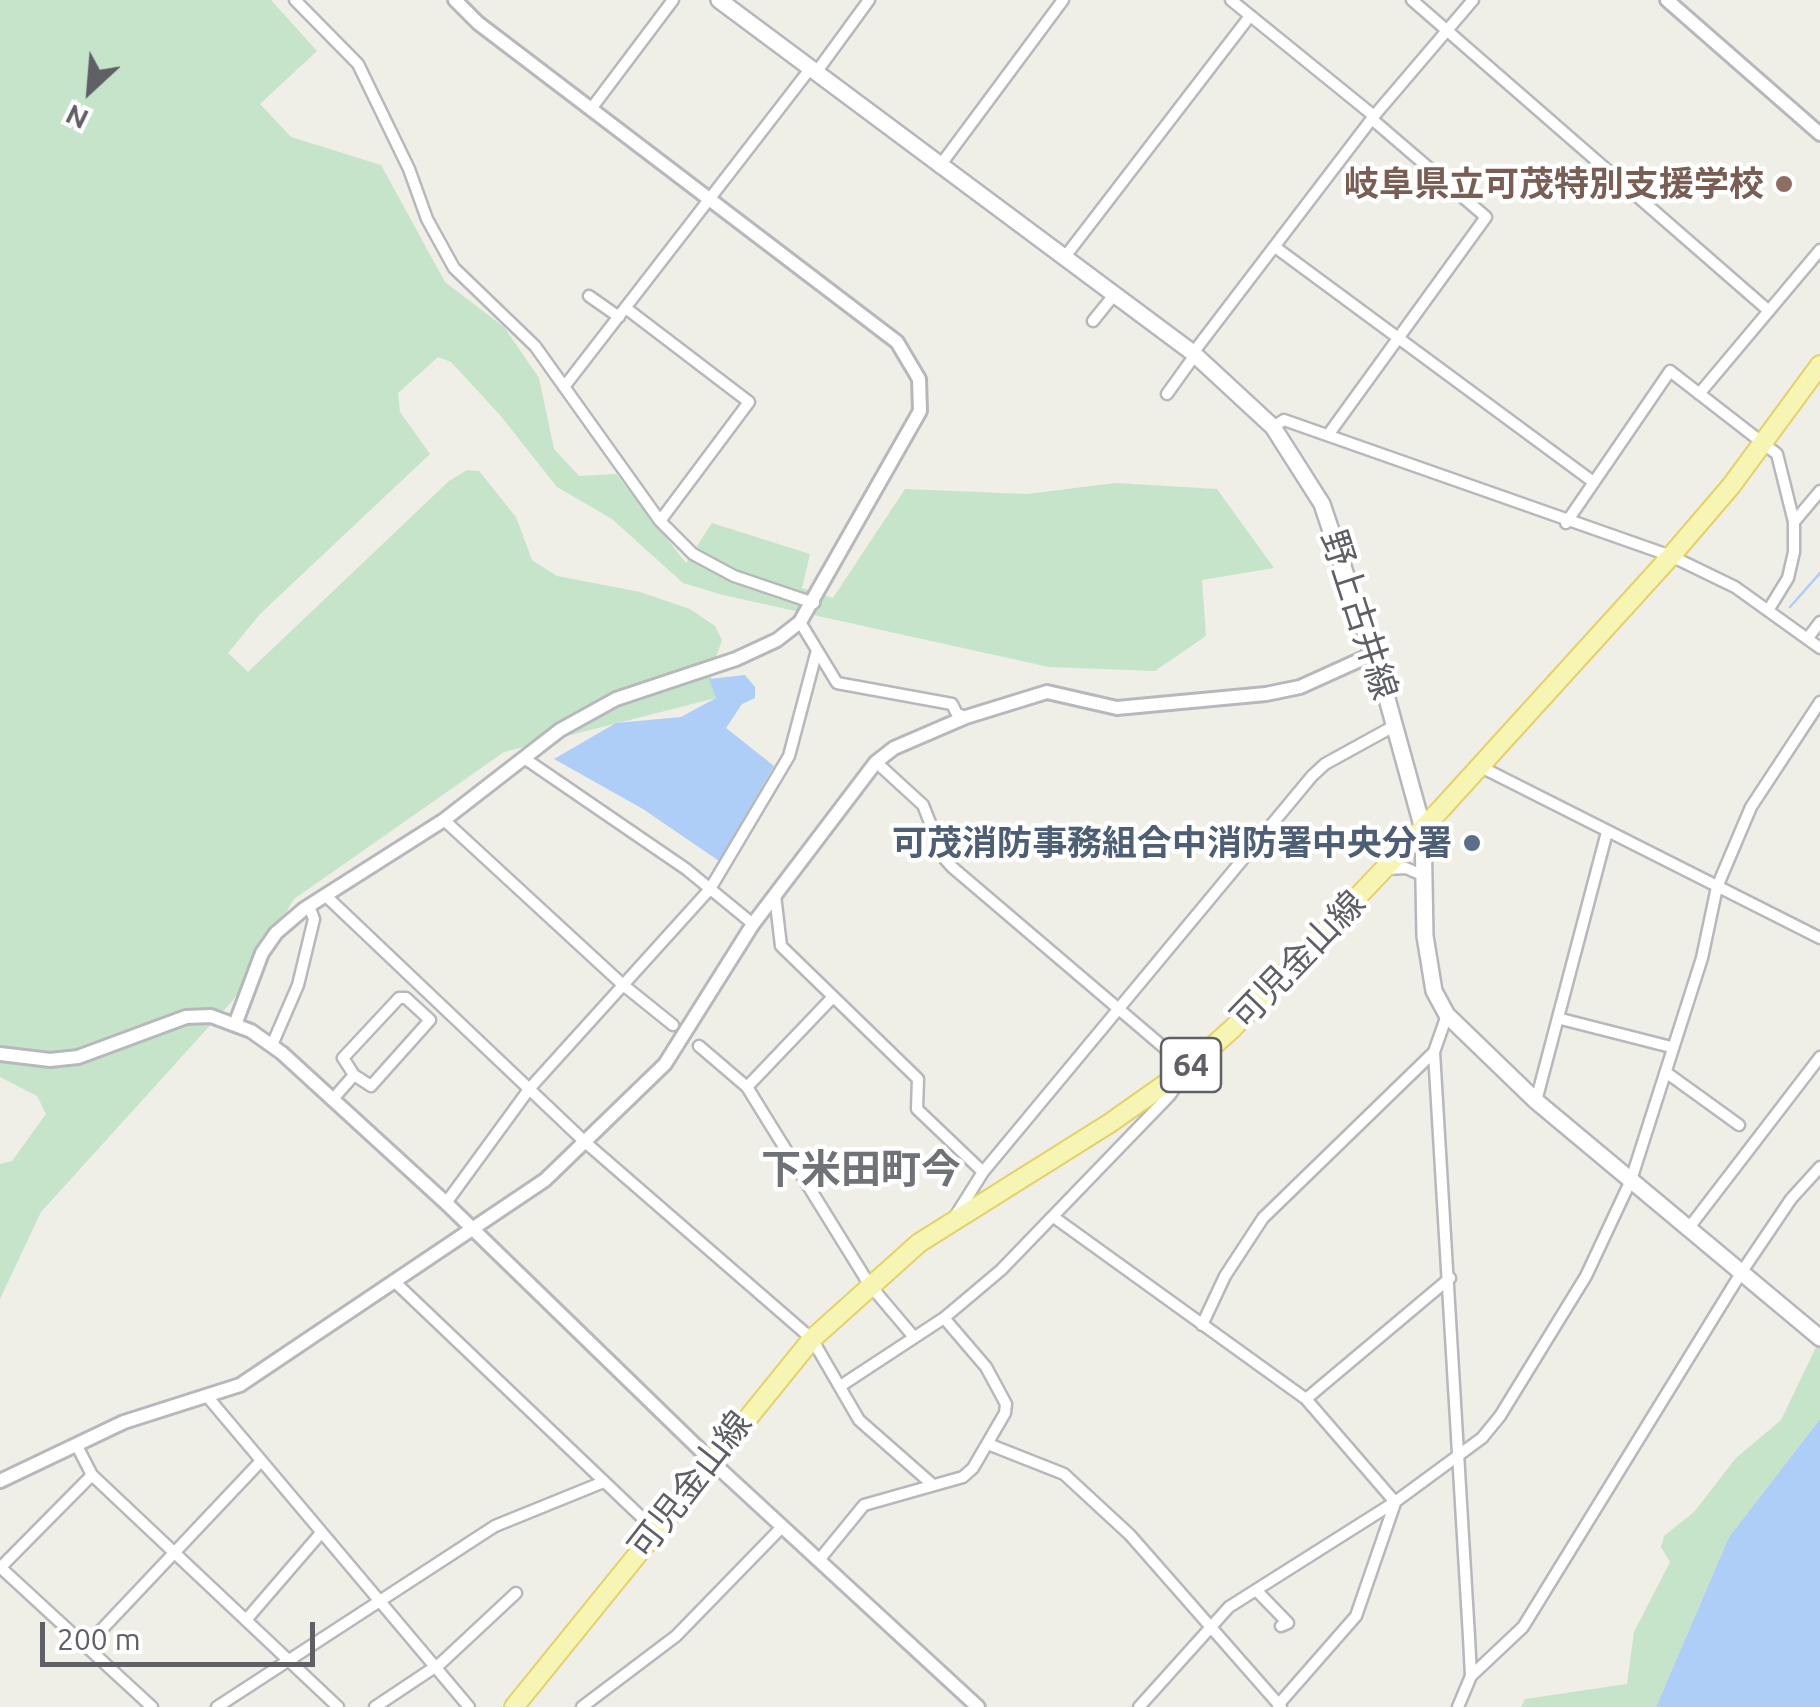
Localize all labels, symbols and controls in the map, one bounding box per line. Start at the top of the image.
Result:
north arrow [40,40,140,140]
text: N [60,99,93,136]
place label: 岐阜県立可茂特別支援学校 [1344,163,1764,205]
marker: 岐阜県立可茂特別支援学校 [1773,173,1795,195]
street label: 野上古井線 [1312,525,1406,705]
place label: 可茂消防事務組合中消防署中央分署 [892,822,1452,864]
marker: 可茂消防事務組合中消防署中央分署 [1461,832,1483,854]
street label: 可児金山線 [1222,882,1374,1038]
road number: 64 [1161,1038,1221,1092]
district label: 下米田町今 [761,1146,961,1194]
street label: 可児金山線 [620,1403,760,1567]
scale bar [45,1602,320,1664]
text: 200 m [57,1622,141,1656]

